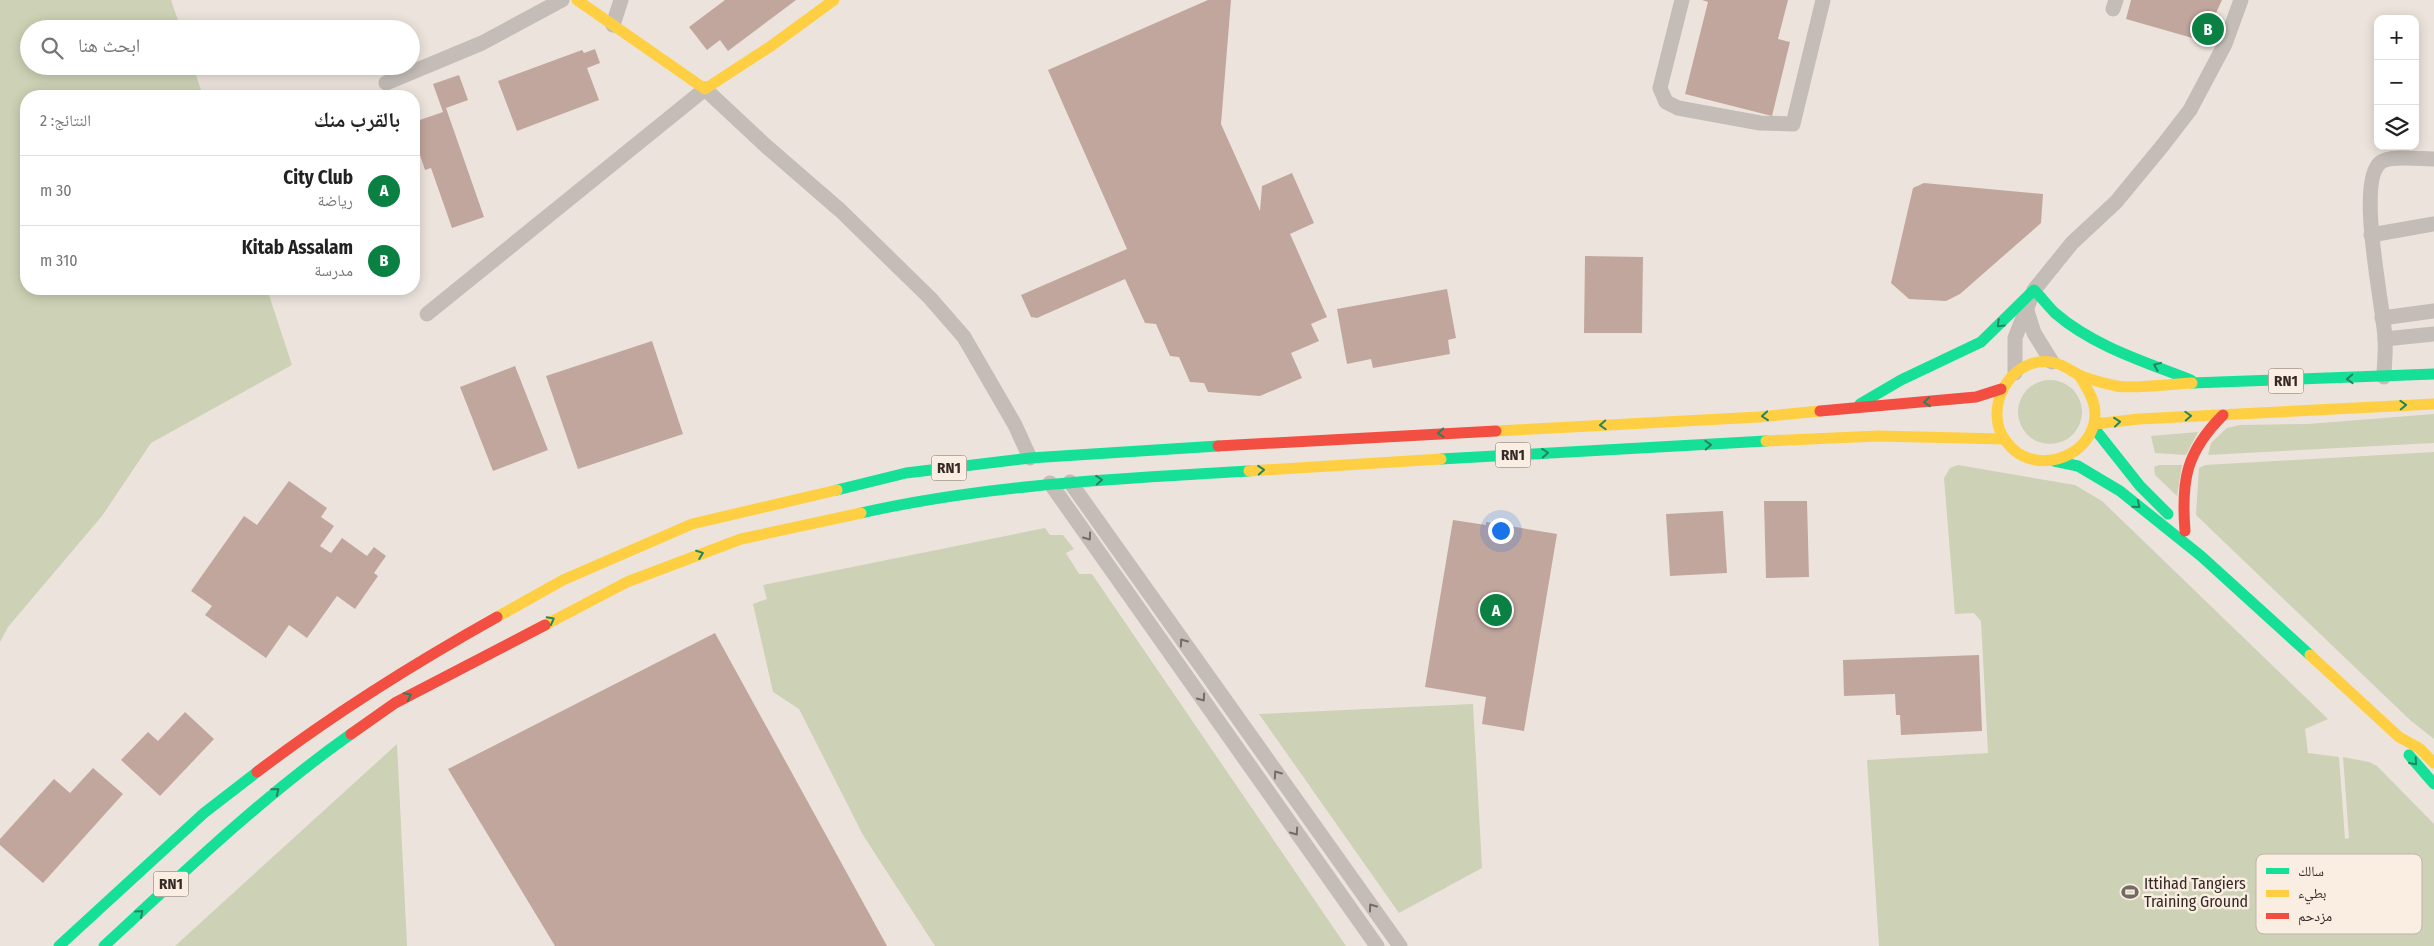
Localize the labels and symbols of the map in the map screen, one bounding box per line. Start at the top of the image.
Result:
pin: B [2192,10,2224,48]
one-way arrow [1997,318,2006,327]
one-way arrow [2153,362,2162,372]
road number: RN1 [2268,368,2304,394]
one-way arrow [2346,373,2354,384]
one-way arrow [1923,396,1931,407]
one-way arrow [2399,399,2407,410]
one-way arrow [1761,411,1769,422]
one-way arrow [2184,411,2192,422]
one-way arrow [2113,416,2121,427]
one-way arrow [1599,419,1607,430]
one-way arrow [1437,428,1445,439]
one-way arrow [1704,439,1712,450]
road number: RN1 [1496,442,1530,468]
one-way arrow [1542,447,1550,458]
road number: RN1 [932,456,966,480]
one-way arrow [1257,465,1265,476]
one-way arrow [1095,475,1103,486]
one-way arrow [2131,499,2140,507]
your location [1488,518,1514,544]
one-way arrow [1082,531,1091,541]
one-way arrow [695,550,704,561]
pin: A [1480,591,1512,629]
one-way arrow [546,616,555,626]
one-way arrow [1180,638,1189,648]
one-way arrow [402,692,411,702]
one-way arrow [1196,693,1205,702]
one-way arrow [2409,756,2418,765]
one-way arrow [1274,770,1283,780]
one-way arrow [271,788,280,797]
one-way arrow [1289,826,1298,836]
legend [2256,854,2422,934]
text: سالك [2298,863,2324,880]
road number: RN1 [154,872,188,896]
place label: Ittihad Tangiers Training Ground [2144,874,2248,911]
sports icon: Ittihad Tangiers Training Ground [2120,882,2140,902]
text: بطيء [2298,885,2327,905]
one-way arrow [1369,903,1378,913]
text: مزدحم [2298,908,2332,926]
one-way arrow [134,910,143,919]

